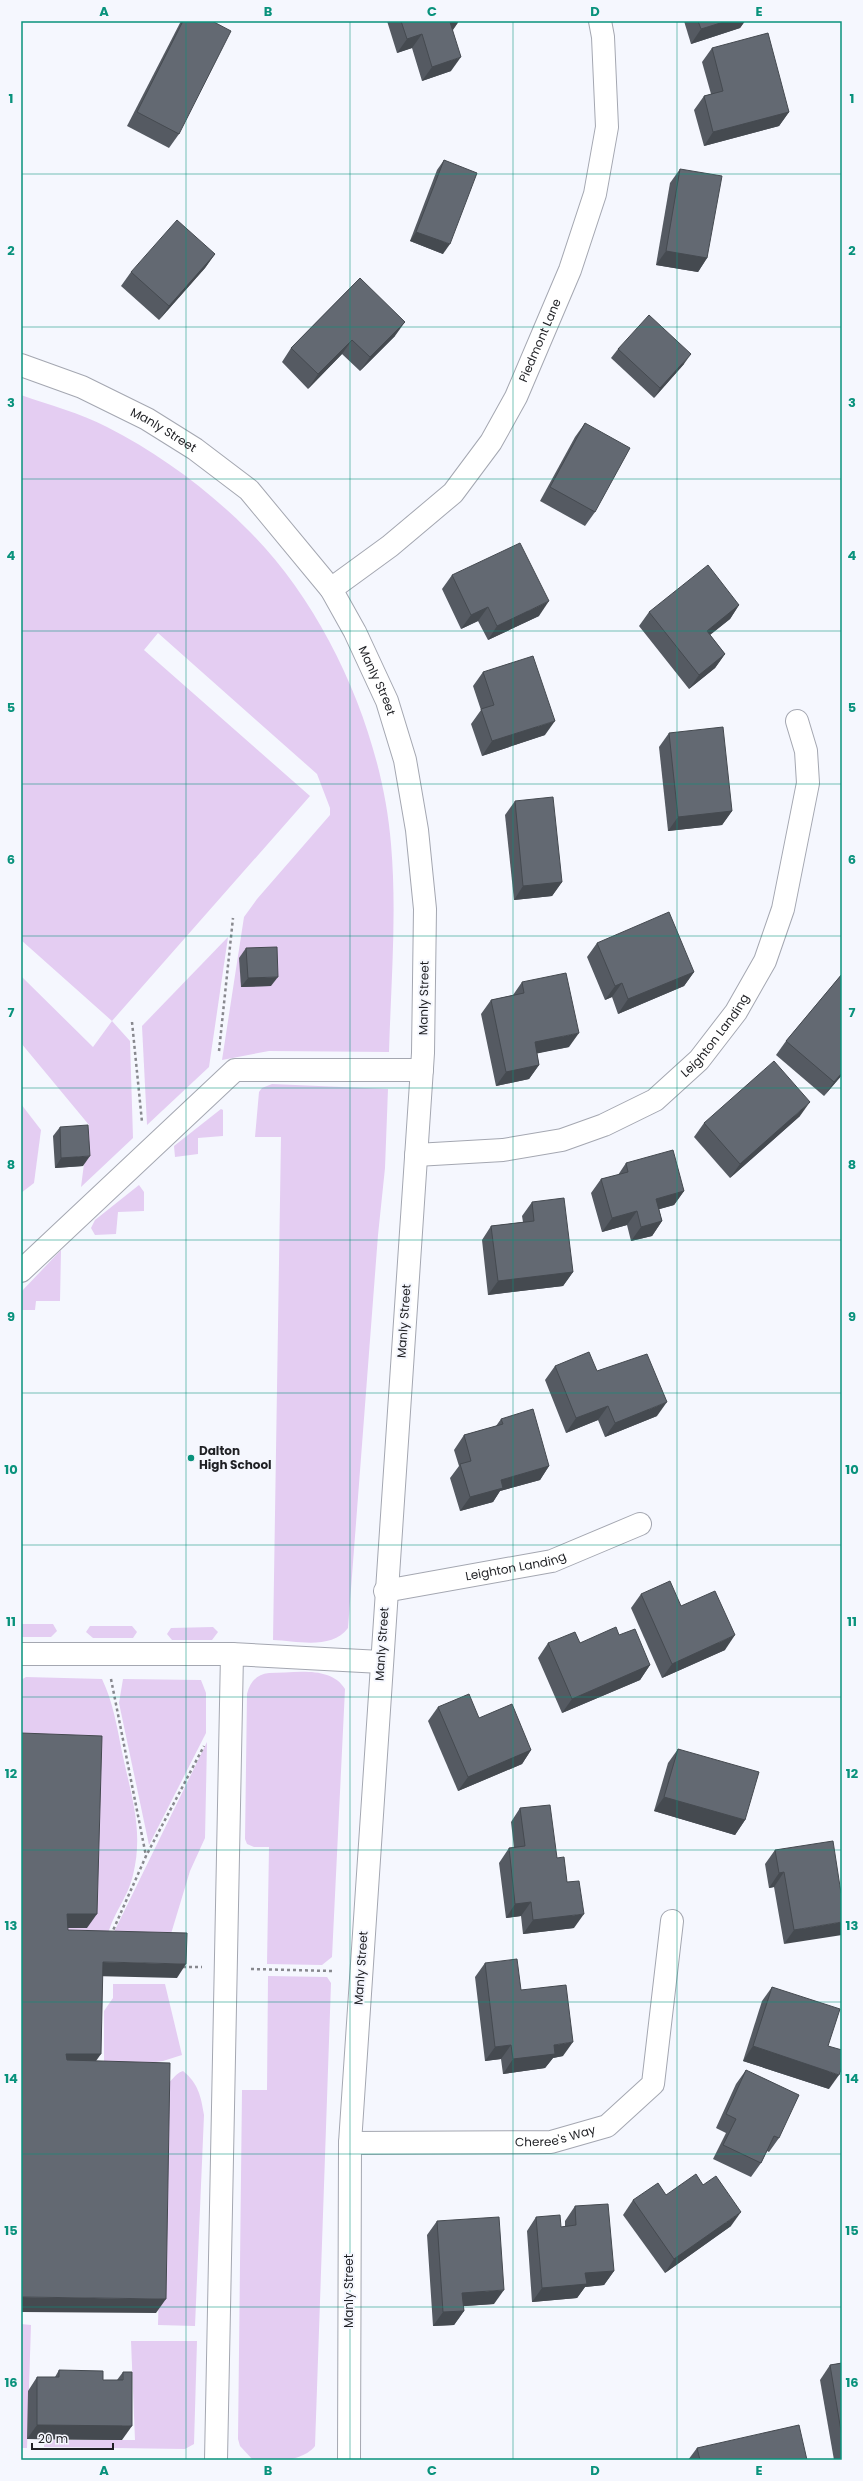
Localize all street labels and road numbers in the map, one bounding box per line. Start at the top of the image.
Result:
street label: Piedmont Lane [514,296,565,385]
street label: Manly Street [128,403,200,456]
street label: Manly Street [355,643,400,717]
street label: Manly Street [414,961,433,1035]
street label: Leighton Landing [677,990,753,1081]
street label: Manly Street [392,1283,415,1359]
street label: Leighton Landing [464,1547,568,1584]
street label: Manly Street [370,1606,393,1682]
street label: Manly Street [349,1930,372,2006]
street label: Cheree's Way [515,2121,598,2150]
street label: Manly Street [340,2254,357,2328]

